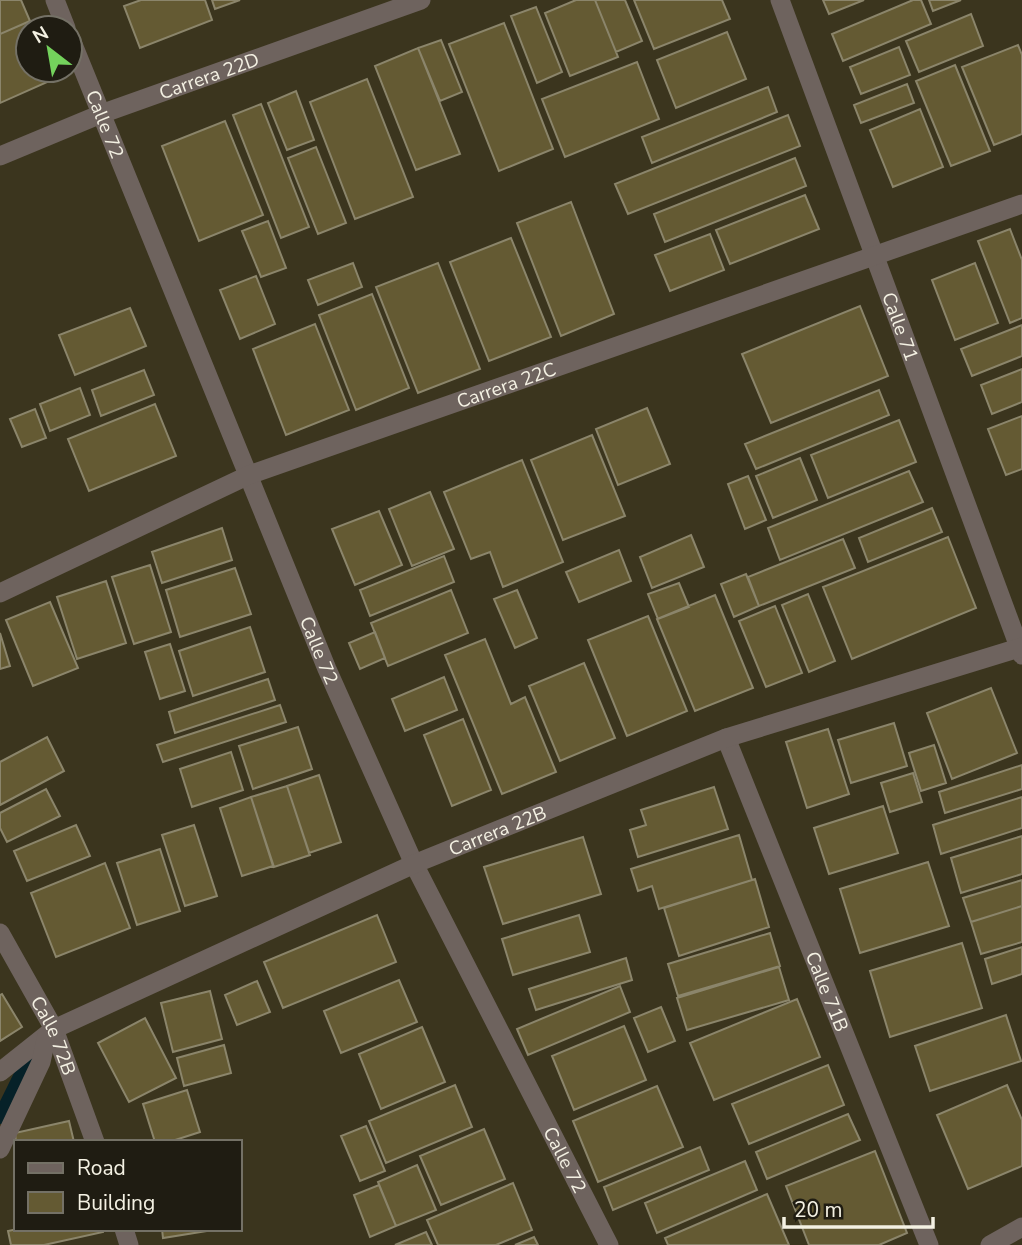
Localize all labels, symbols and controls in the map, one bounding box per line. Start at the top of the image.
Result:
north arrow [14,14,84,84]
text: N [28,20,54,50]
street label: Carrera 22D [156,47,263,106]
street label: Calle 72 [79,86,130,162]
street label: Calle 71 [875,289,924,365]
street label: Carrera 22C [453,356,560,415]
street label: Calle 72 [293,613,344,689]
street label: Carrera 22B [445,800,551,863]
street label: Calle 71B [799,948,854,1036]
street label: Calle 72B [24,991,82,1079]
street label: Calle 72 [537,1122,592,1198]
legend [14,1140,242,1231]
text: Road [77,1154,126,1182]
scale bar [784,1186,933,1230]
text: Building [77,1189,155,1217]
text: 20 m [794,1196,843,1224]

